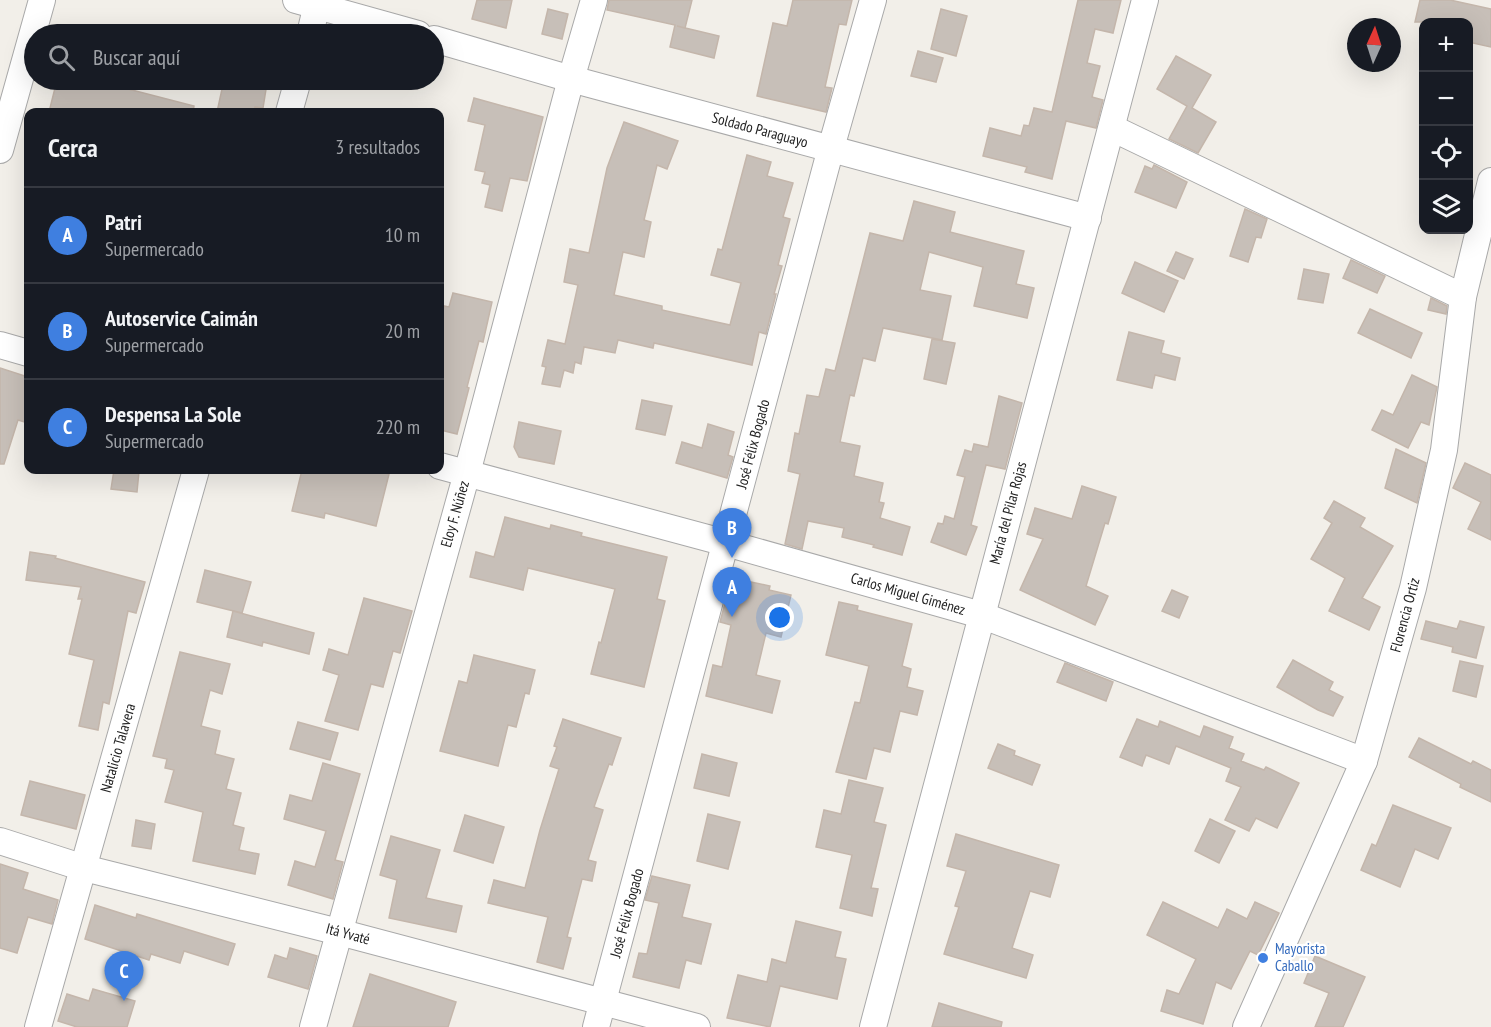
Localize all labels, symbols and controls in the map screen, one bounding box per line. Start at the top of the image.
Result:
north arrow [1347,18,1401,72]
map controls [1419,18,1473,234]
button: + [1419,18,1473,72]
search box [24,24,444,90]
icon: search [45,41,78,74]
text: Buscar aquí [93,43,180,71]
button: − [1419,72,1473,126]
street label: Soldado Paraguayo [710,108,810,151]
button: locate [1419,126,1473,180]
text: Cerca [48,131,98,164]
text: 3 resultados [335,134,420,160]
button: layers [1419,180,1473,234]
text: Patri [105,208,142,236]
text: A [62,222,73,248]
text: 10 m [385,222,420,248]
text: Supermercado [105,236,204,262]
text: Autoservice Caimán [105,304,258,332]
text: B [63,318,72,344]
text: 20 m [385,318,420,344]
text: Supermercado [105,332,204,358]
street label: José Félix Bogado [731,397,774,492]
text: Despensa La Sole [105,400,241,428]
text: C [63,414,72,440]
text: 220 m [376,414,420,440]
text: Supermercado [105,428,204,454]
street label: María del Pilar Rojas [985,459,1030,566]
street label: Eloy F. Núñez [436,478,473,549]
pin: B [712,508,752,558]
pin: A [712,568,752,617]
street label: Carlos Miguel Giménez [849,568,968,619]
street label: Florencia Ortiz [1385,576,1424,654]
your location [765,603,794,632]
street label: Natalicio Talavera [96,701,139,795]
street label: José Félix Bogado [605,866,648,961]
street label: Itá Yvaté [324,919,372,948]
place label: Mayorista Caballo [1275,939,1325,975]
marker: Mayorista Caballo [1256,951,1270,965]
pin: C [104,952,144,1001]

